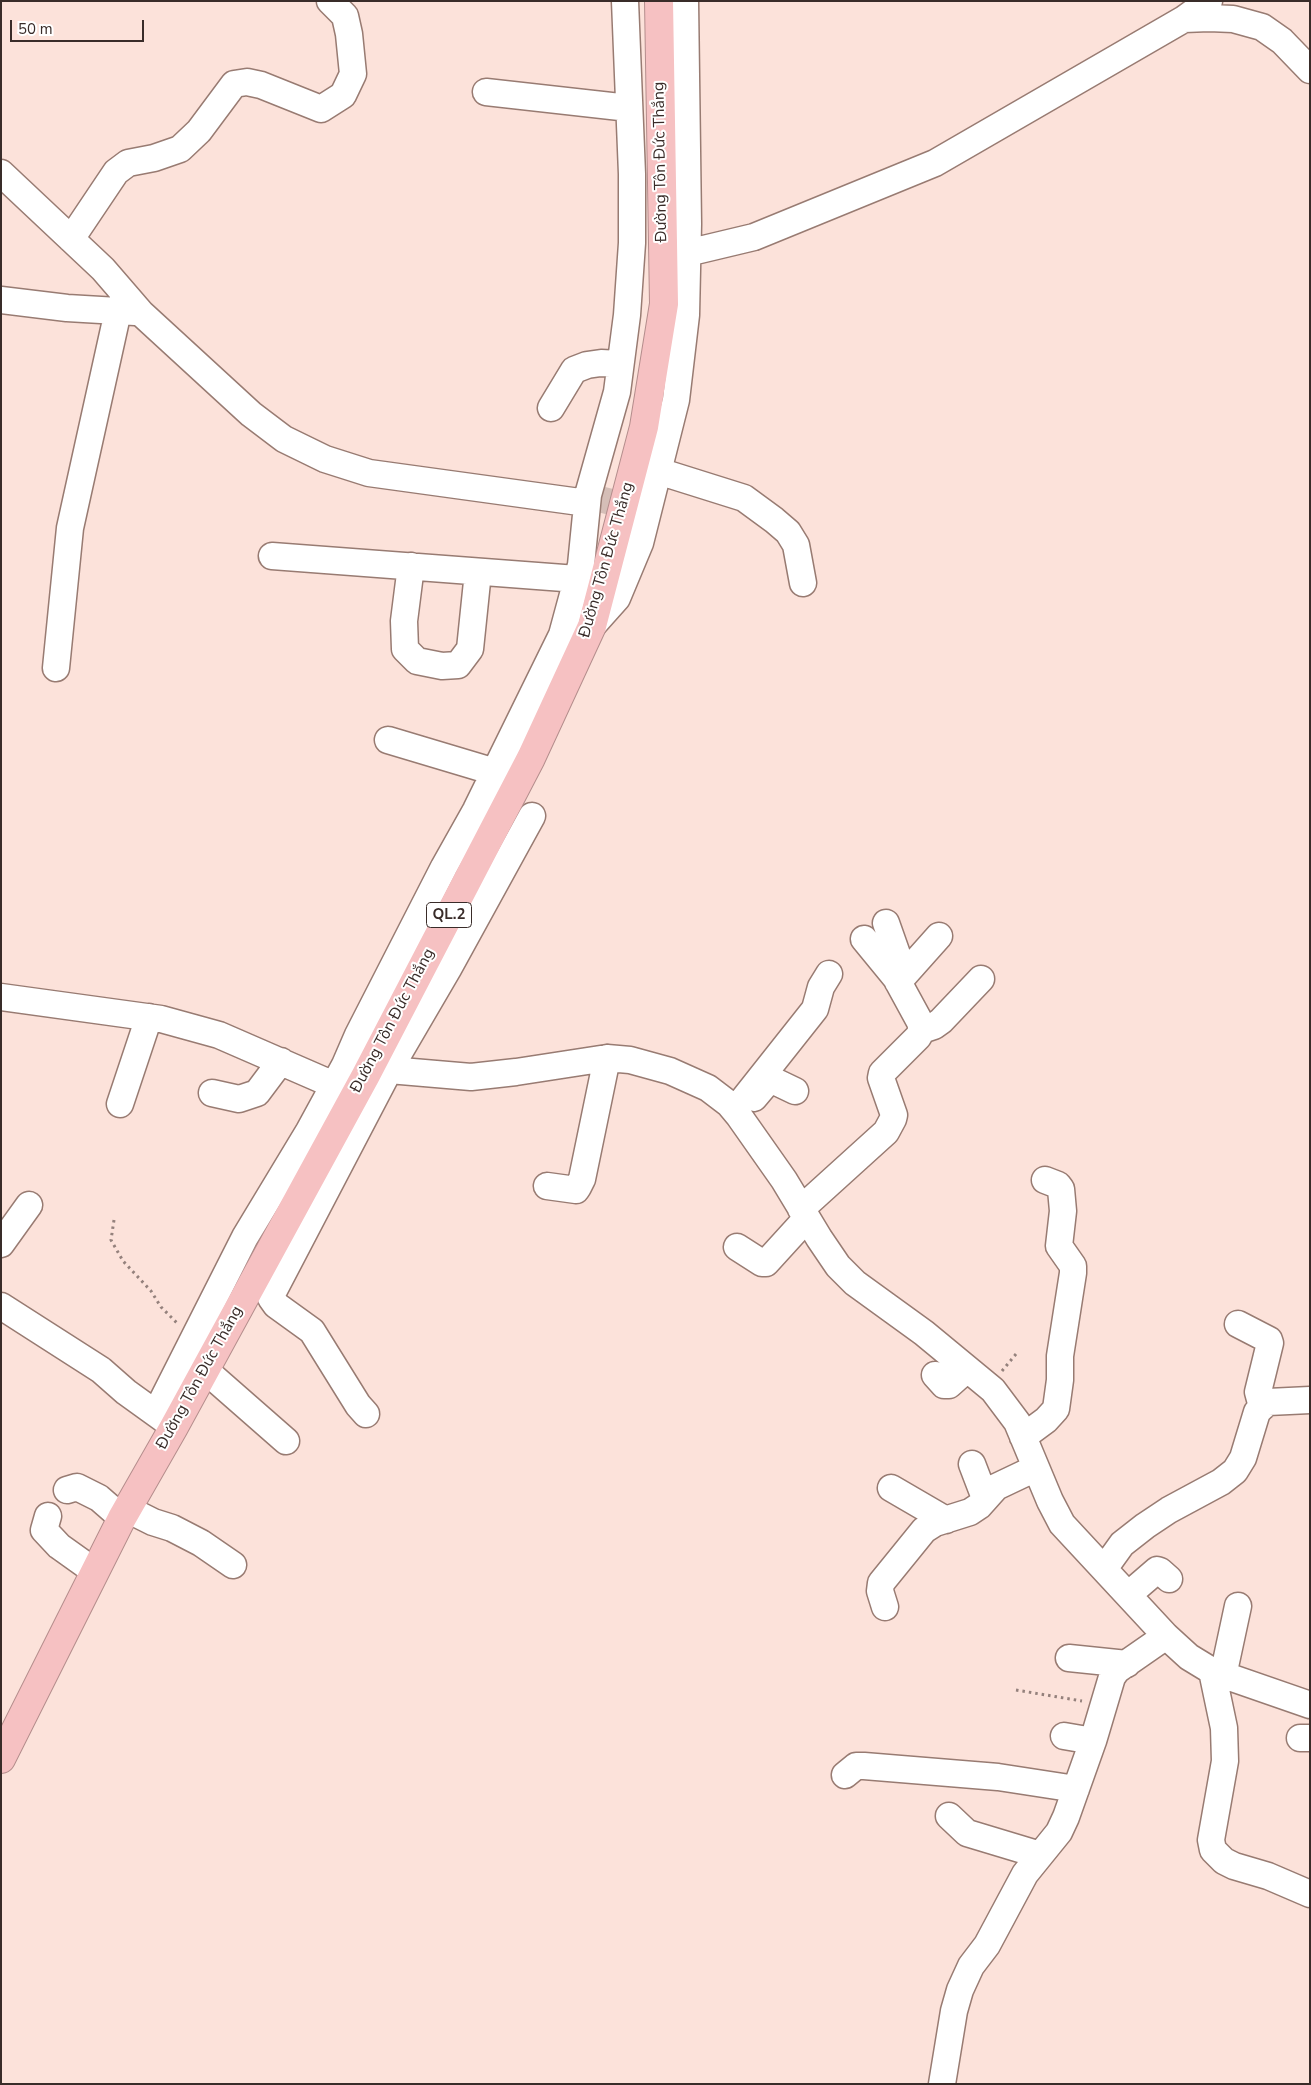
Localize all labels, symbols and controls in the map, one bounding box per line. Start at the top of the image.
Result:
scale bar [12,10,146,42]
text: 50 m [18,19,53,39]
street label: Đường Tôn Đức Thắng [650,81,672,243]
street label: Đường Tôn Đức Thắng [576,480,638,640]
road number: QL.2 [426,902,472,928]
street label: Đường Tôn Đức Thắng [347,945,439,1097]
street label: Đường Tôn Đức Thắng [153,1303,247,1453]

